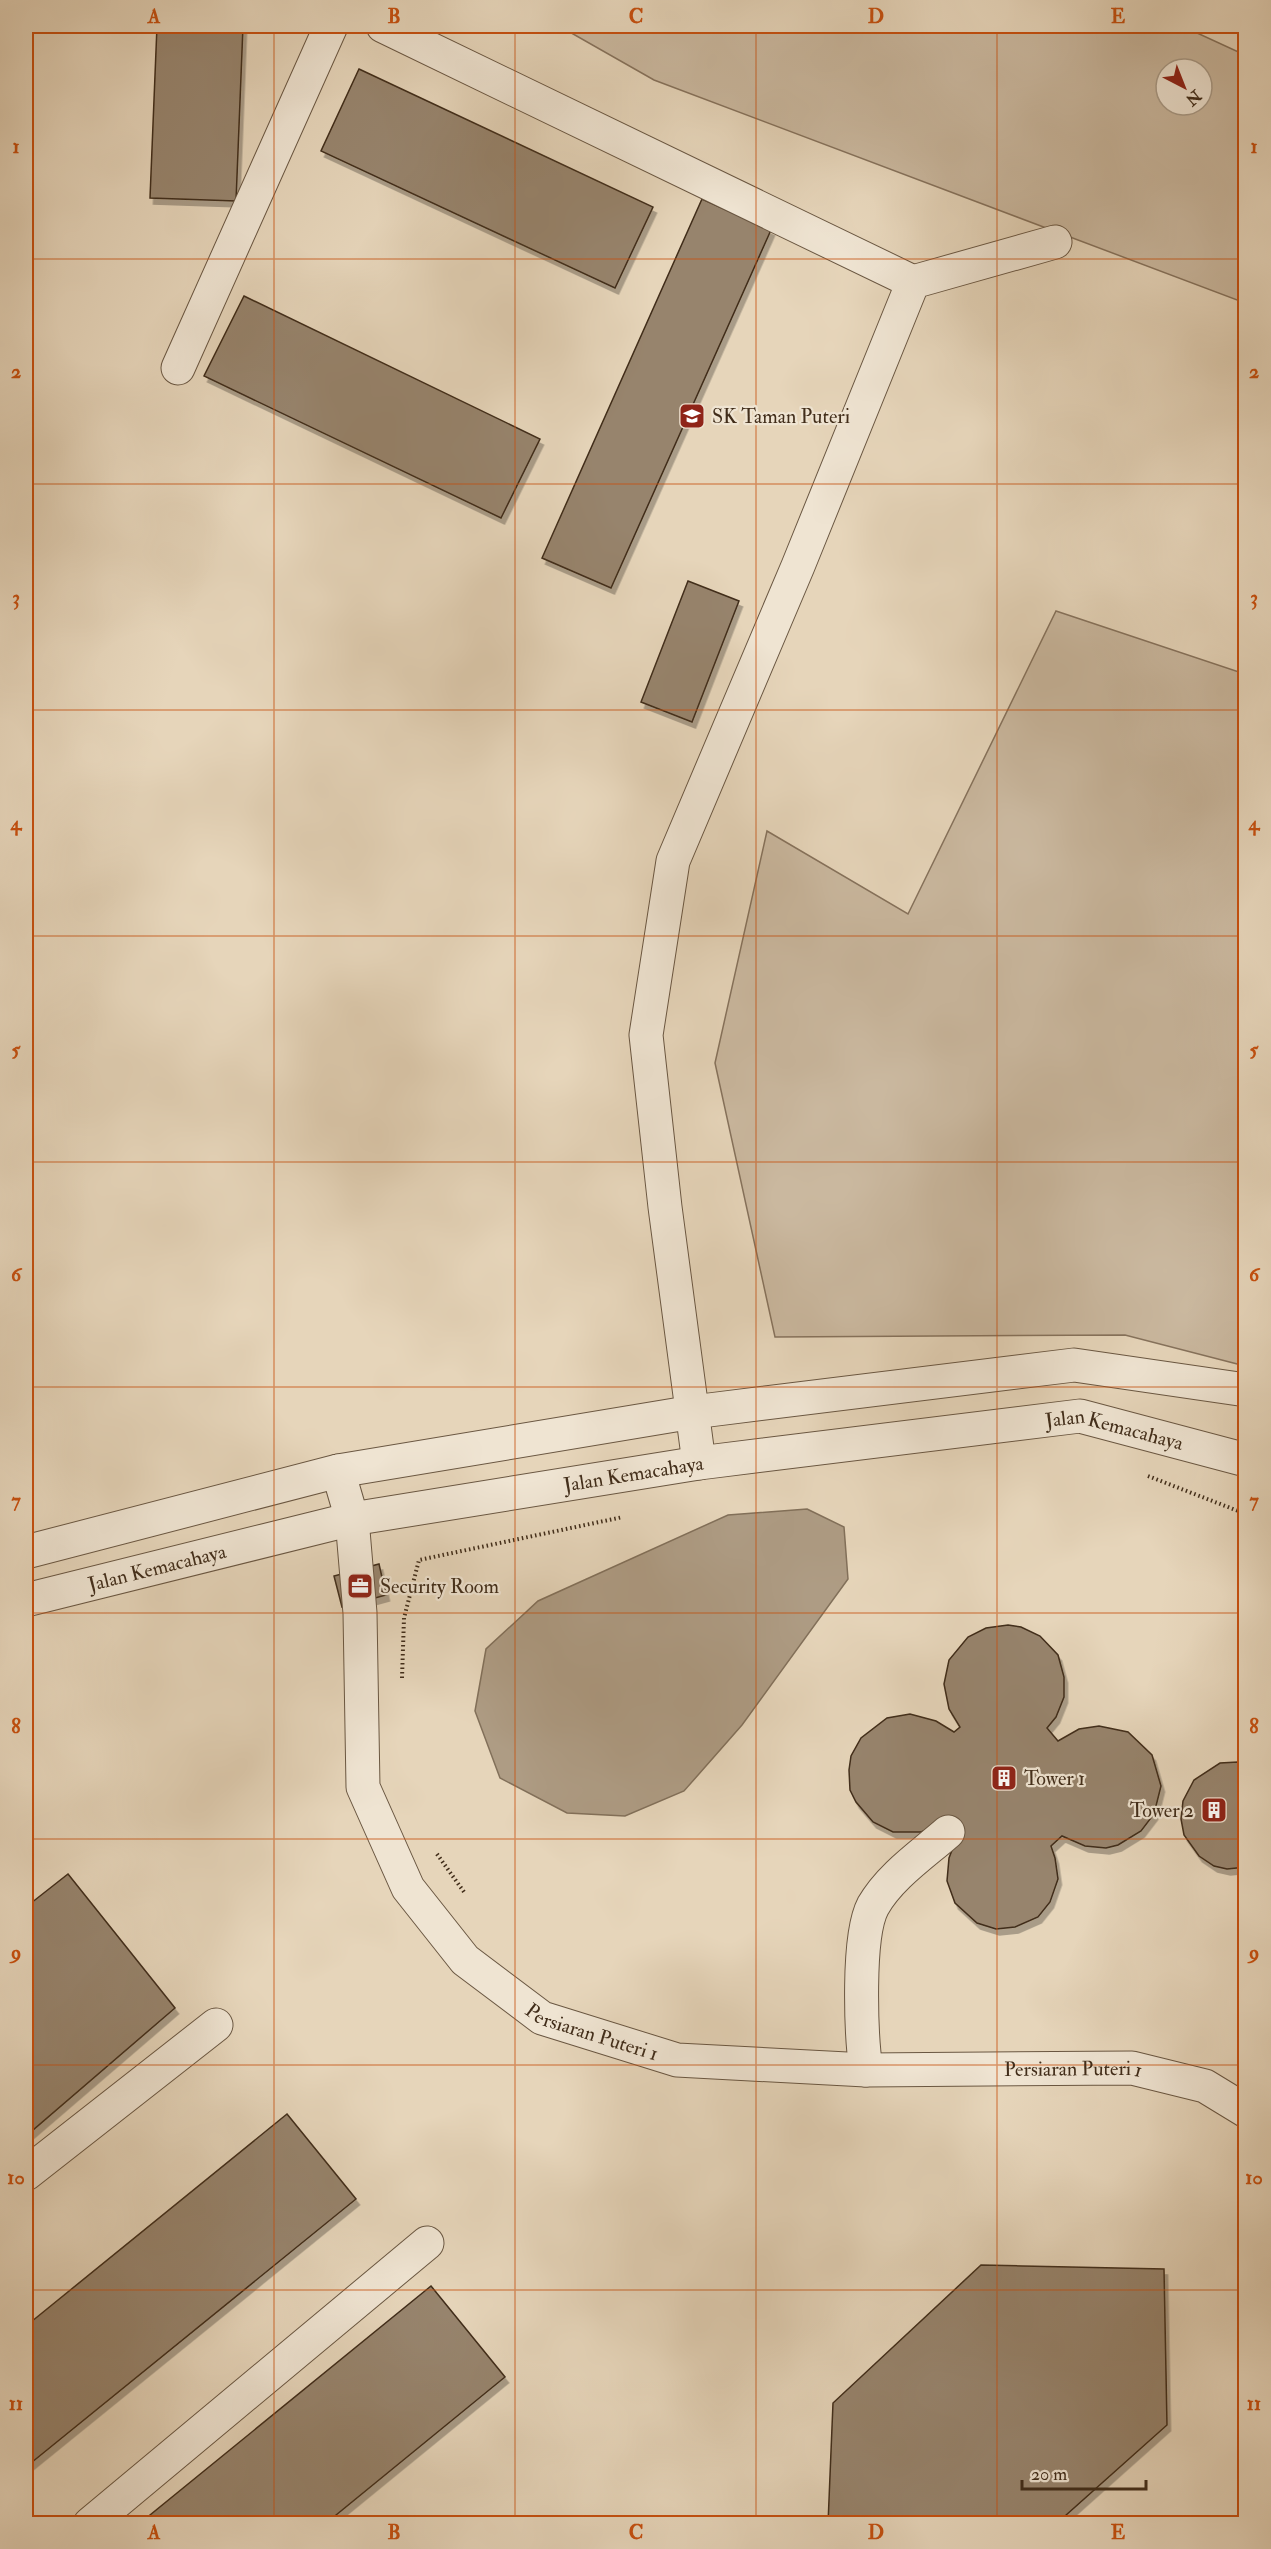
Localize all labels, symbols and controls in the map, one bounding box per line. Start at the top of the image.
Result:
text: A [147,4,161,29]
text: B [387,4,401,29]
text: C [629,4,643,29]
text: D [868,4,884,29]
text: E [1111,4,1126,29]
north arrow [1154,57,1214,117]
text: N [1181,85,1206,110]
text: 1 [12,134,20,159]
text: 1 [1250,134,1258,159]
text: 2 [11,359,21,384]
text: 2 [1249,359,1259,384]
school or university icon: SK Taman Puteri [677,401,707,431]
place label: SK Taman Puteri [712,404,850,429]
text: 3 [12,585,20,610]
text: 3 [1250,585,1258,610]
text: 4 [10,811,23,836]
text: 4 [1248,811,1261,836]
text: 5 [12,1037,22,1062]
text: 5 [1250,1037,1260,1062]
text: 6 [11,1262,23,1287]
text: 6 [1249,1262,1261,1287]
street label: Jalan Kemacahaya [1043,1403,1187,1456]
street label: Jalan Kemacahaya [561,1450,706,1497]
text: 7 [11,1488,21,1513]
text: 7 [1249,1488,1259,1513]
street label: Jalan Kemacahaya [84,1538,229,1597]
office icon: Security Room [345,1571,375,1601]
place label: Security Room [380,1574,499,1599]
text: 8 [11,1714,21,1739]
text: 8 [1249,1714,1259,1739]
building icon: Tower 1 [989,1763,1019,1793]
place label: Tower 1 [1024,1766,1085,1791]
building icon: Tower 2 [1199,1795,1229,1825]
place label: Tower 2 [1130,1798,1194,1823]
text: 9 [9,1940,21,1965]
text: 9 [1247,1940,1259,1965]
street label: Persiaran Puteri 1 [521,1997,661,2066]
street label: Persiaran Puteri 1 [1004,2056,1145,2083]
text: 10 [7,2165,25,2190]
text: 10 [1245,2165,1263,2190]
text: 11 [9,2391,23,2416]
text: 11 [1247,2391,1261,2416]
scale bar [1022,2453,1146,2491]
text: 20 m [1031,2463,1067,2486]
text: A [147,2520,161,2545]
text: B [387,2520,401,2545]
text: C [629,2520,643,2545]
text: D [868,2520,884,2545]
text: E [1111,2520,1126,2545]

